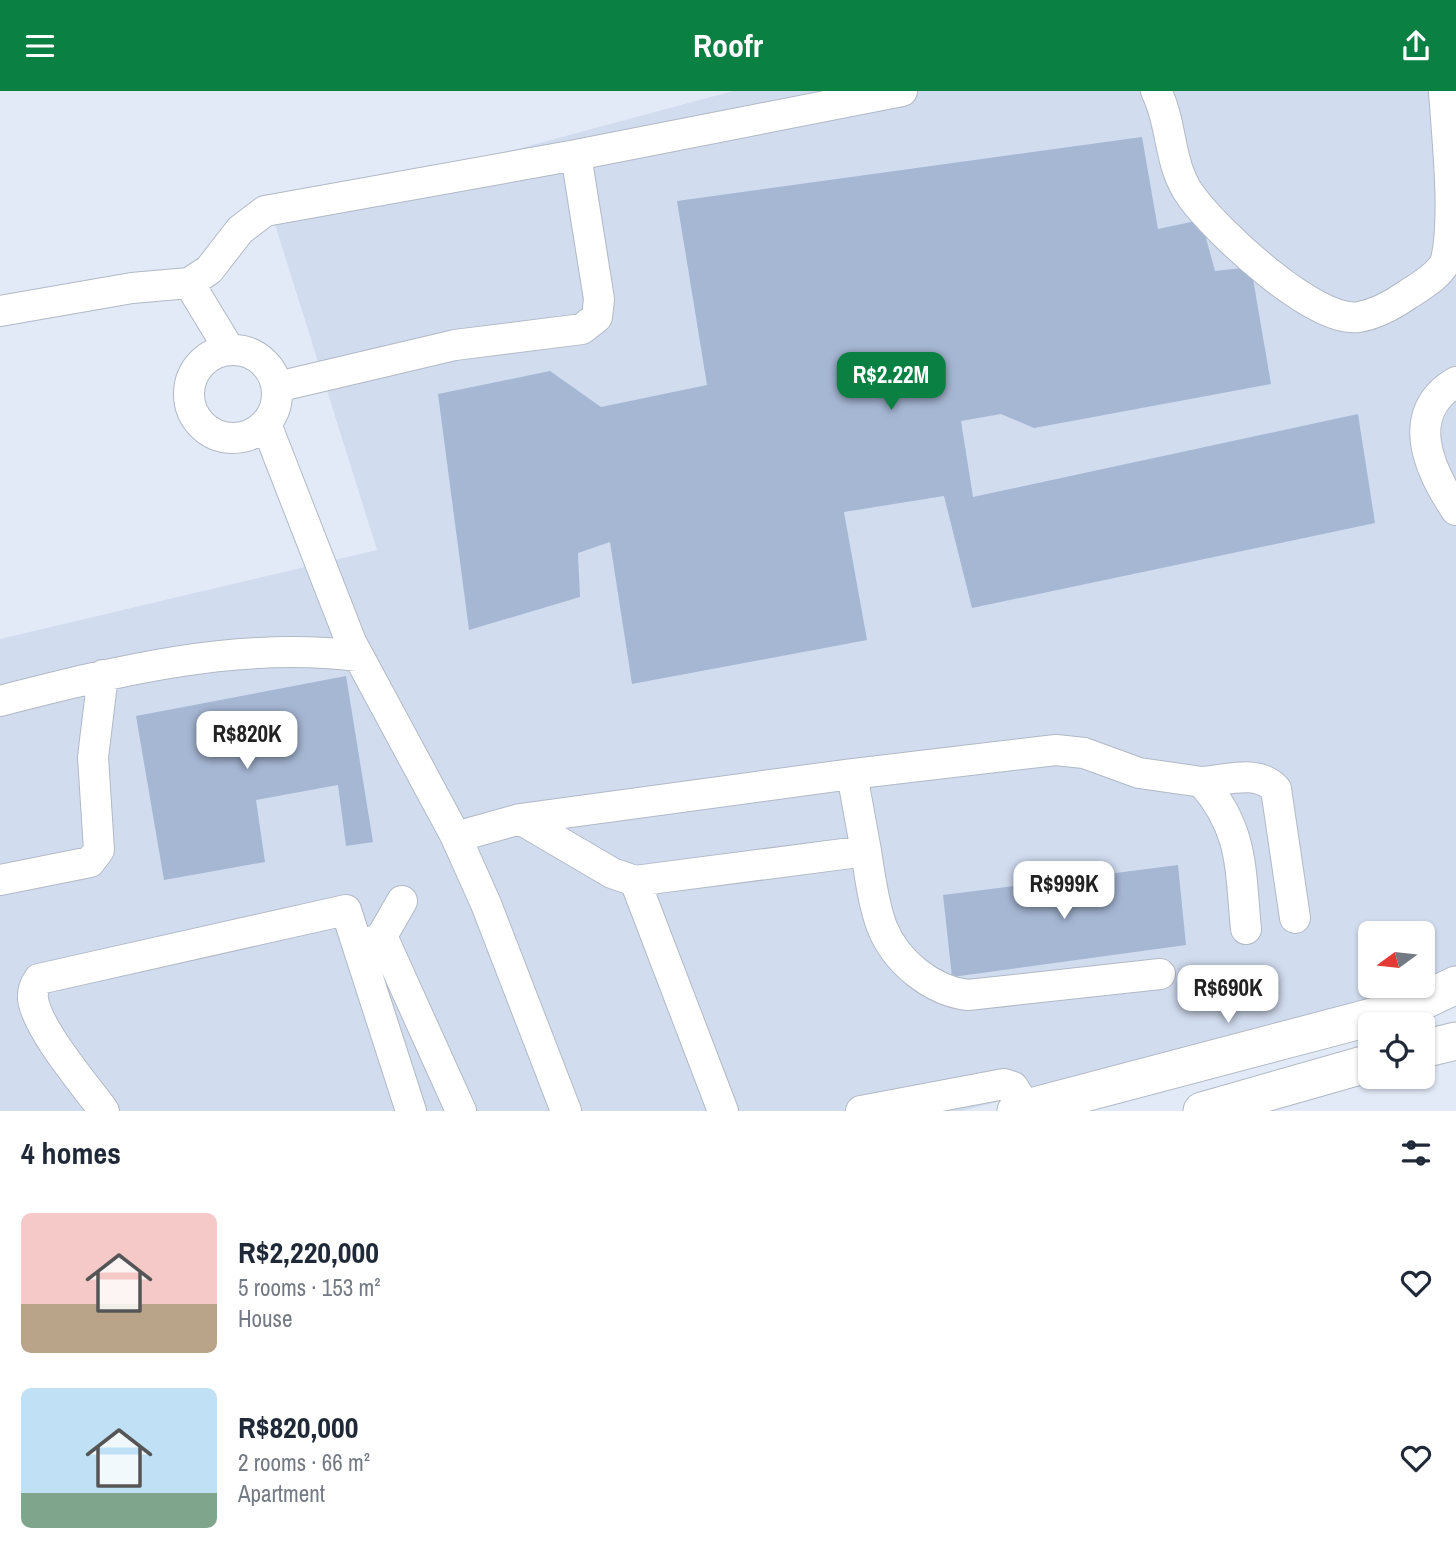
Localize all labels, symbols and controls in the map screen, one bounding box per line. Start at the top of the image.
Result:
text: Roofr [693,24,763,67]
icon: menu [21,27,59,65]
icon: share [1397,27,1435,65]
pin: R$2.22M [826,353,956,412]
text: R$2.22M [853,359,929,390]
pin: R$820K [190,711,304,771]
text: R$820K [212,718,282,749]
pin: R$999K [1007,861,1121,921]
text: R$999K [1029,868,1099,899]
north arrow [1358,921,1435,997]
map controls [1358,921,1435,1089]
pin: R$690K [1171,965,1285,1025]
text: R$690K [1193,972,1263,1003]
button: locate [1358,1012,1435,1089]
text: 4 homes [21,1133,121,1173]
icon: filters [1397,1134,1435,1172]
text: R$2,220,000 [238,1232,379,1272]
icon: home [77,1241,161,1325]
icon: heart [1397,1264,1435,1302]
text: 5 rooms · 153 m² [238,1272,381,1303]
text: House [238,1303,293,1334]
text: R$820,000 [238,1407,358,1447]
icon: home [77,1416,161,1500]
icon: heart [1397,1439,1435,1477]
text: 2 rooms · 66 m² [238,1447,370,1478]
text: Apartment [238,1478,325,1509]

